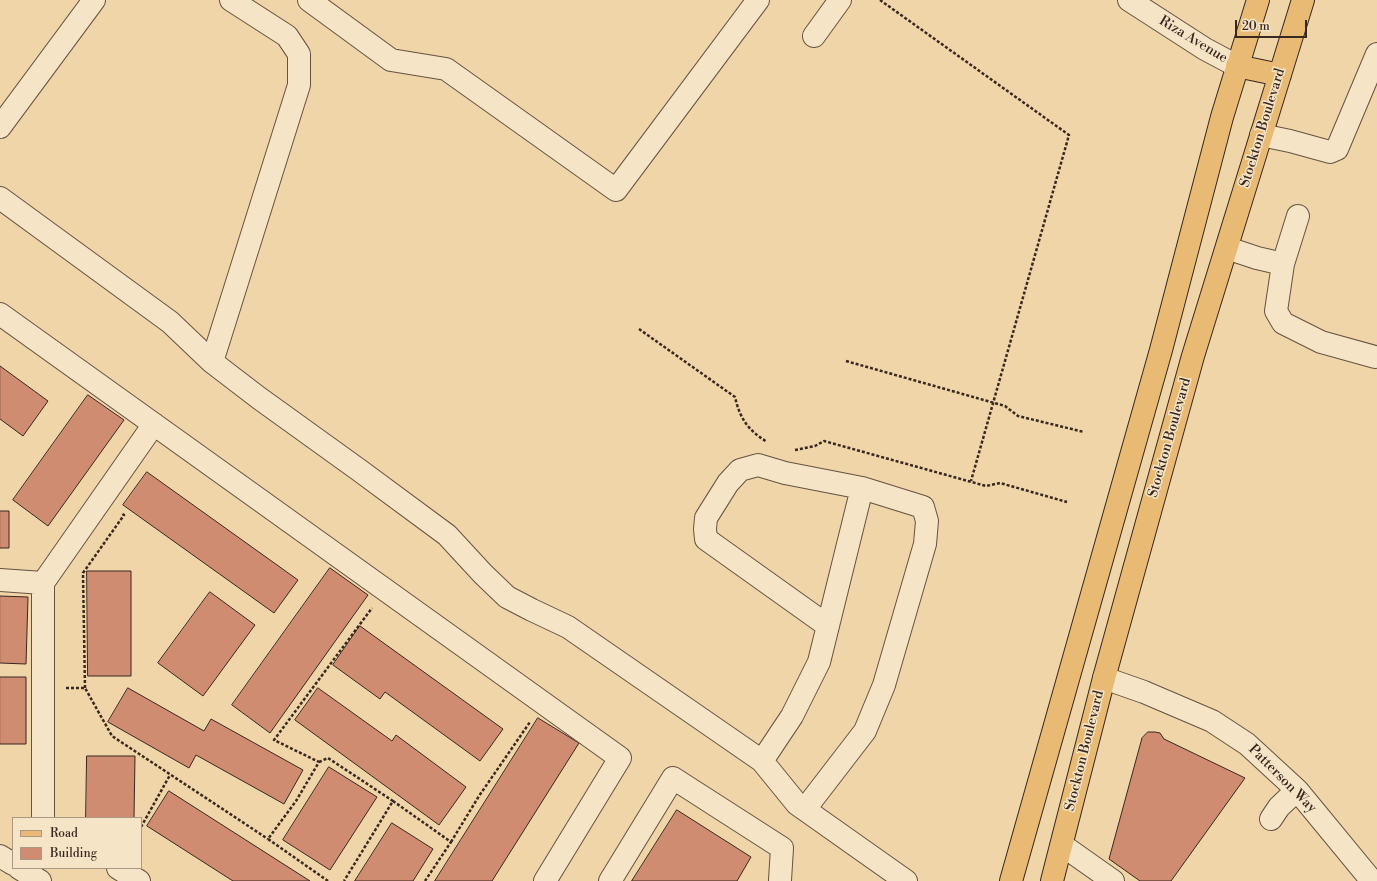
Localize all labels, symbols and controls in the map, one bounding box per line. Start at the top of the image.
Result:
scale bar [1237,12,1309,38]
street label: Riza Avenue [1156,13,1230,67]
text: 20 m [1242,19,1270,34]
street label: Stockton Boulevard [1237,66,1289,190]
street label: Stockton Boulevard [1145,376,1195,500]
street label: Stockton Boulevard [1062,689,1108,813]
street label: Patterson Way [1244,741,1320,817]
legend [12,817,142,869]
text: Road [50,826,78,841]
text: Building [50,846,97,861]

